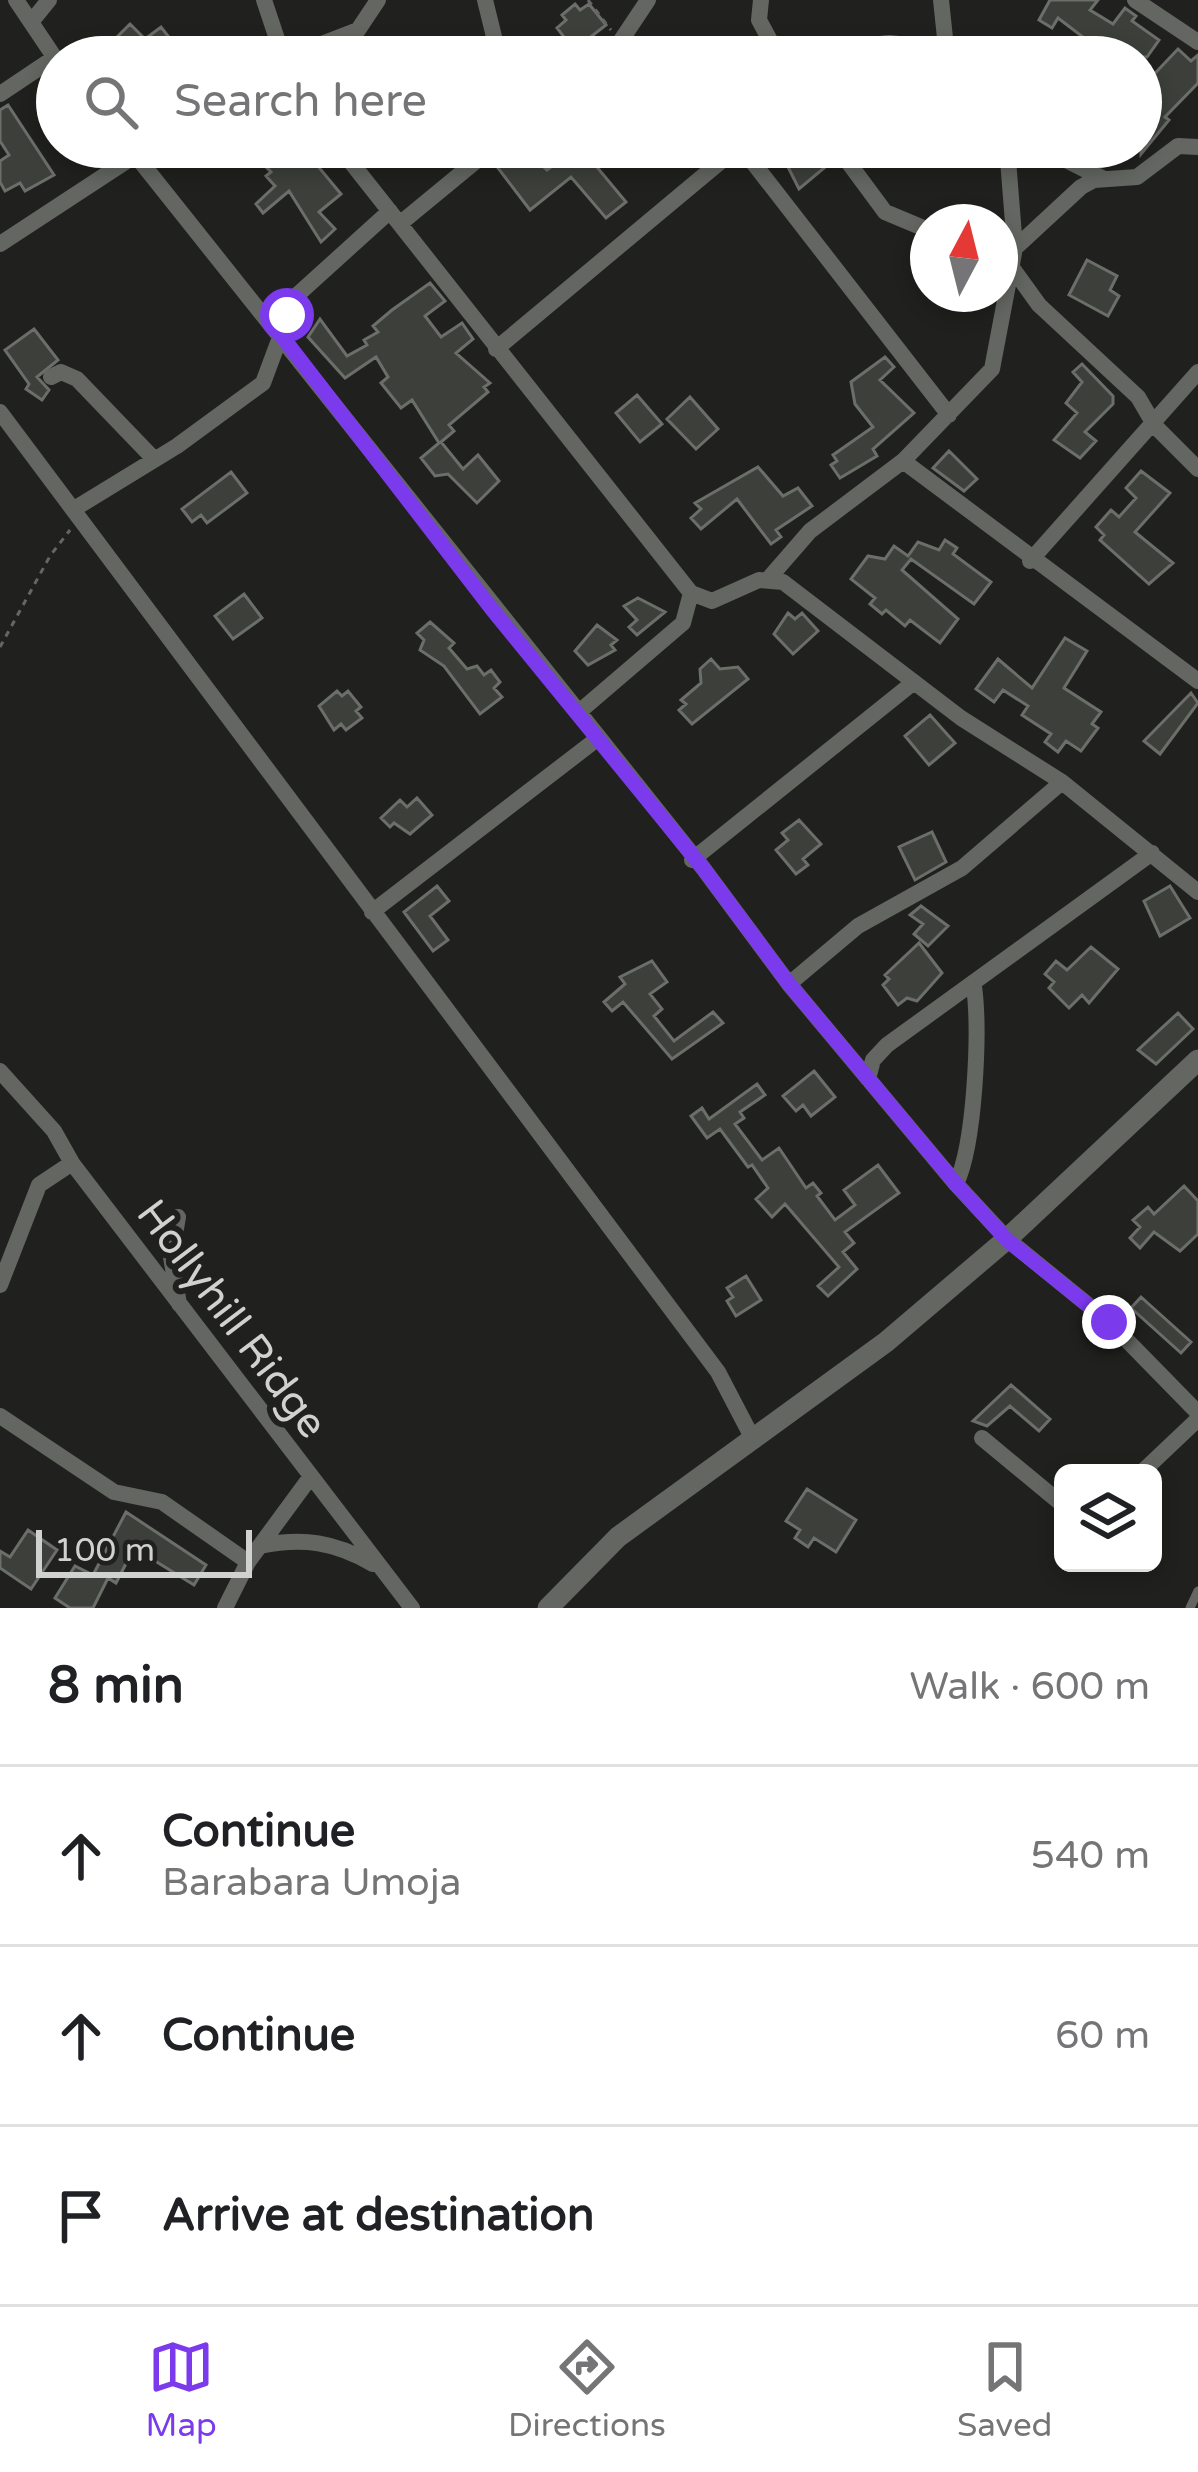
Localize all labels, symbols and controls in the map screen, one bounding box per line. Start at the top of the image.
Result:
search box [36,36,1162,168]
icon: search [78,69,144,135]
text: Search here [174,75,427,129]
north arrow [910,204,1018,312]
route start [260,288,314,342]
street label: Hollyhill Ridge [126,1190,338,1448]
route end [1082,1295,1136,1349]
map controls [1054,1464,1162,1572]
button: layers [1054,1464,1162,1572]
scale bar [36,1524,252,1577]
text: 100 m [54,1531,155,1570]
text: 8 min [48,1655,184,1717]
text: Walk · 600 m [909,1663,1150,1710]
text: Continue [162,1805,355,1859]
icon: ahead [48,1823,114,1889]
text: 540 m [1031,1832,1150,1879]
text: Barabara Umoja [162,1859,462,1906]
icon: ahead [48,2003,114,2069]
text: Continue [162,2009,355,2063]
text: 60 m [1055,2012,1150,2059]
icon: arrive [48,2183,114,2249]
text: Arrive at destination [162,2189,594,2243]
tab: Map [146,2334,217,2445]
tab: Directions [508,2334,666,2445]
tab: Saved [957,2334,1052,2445]

